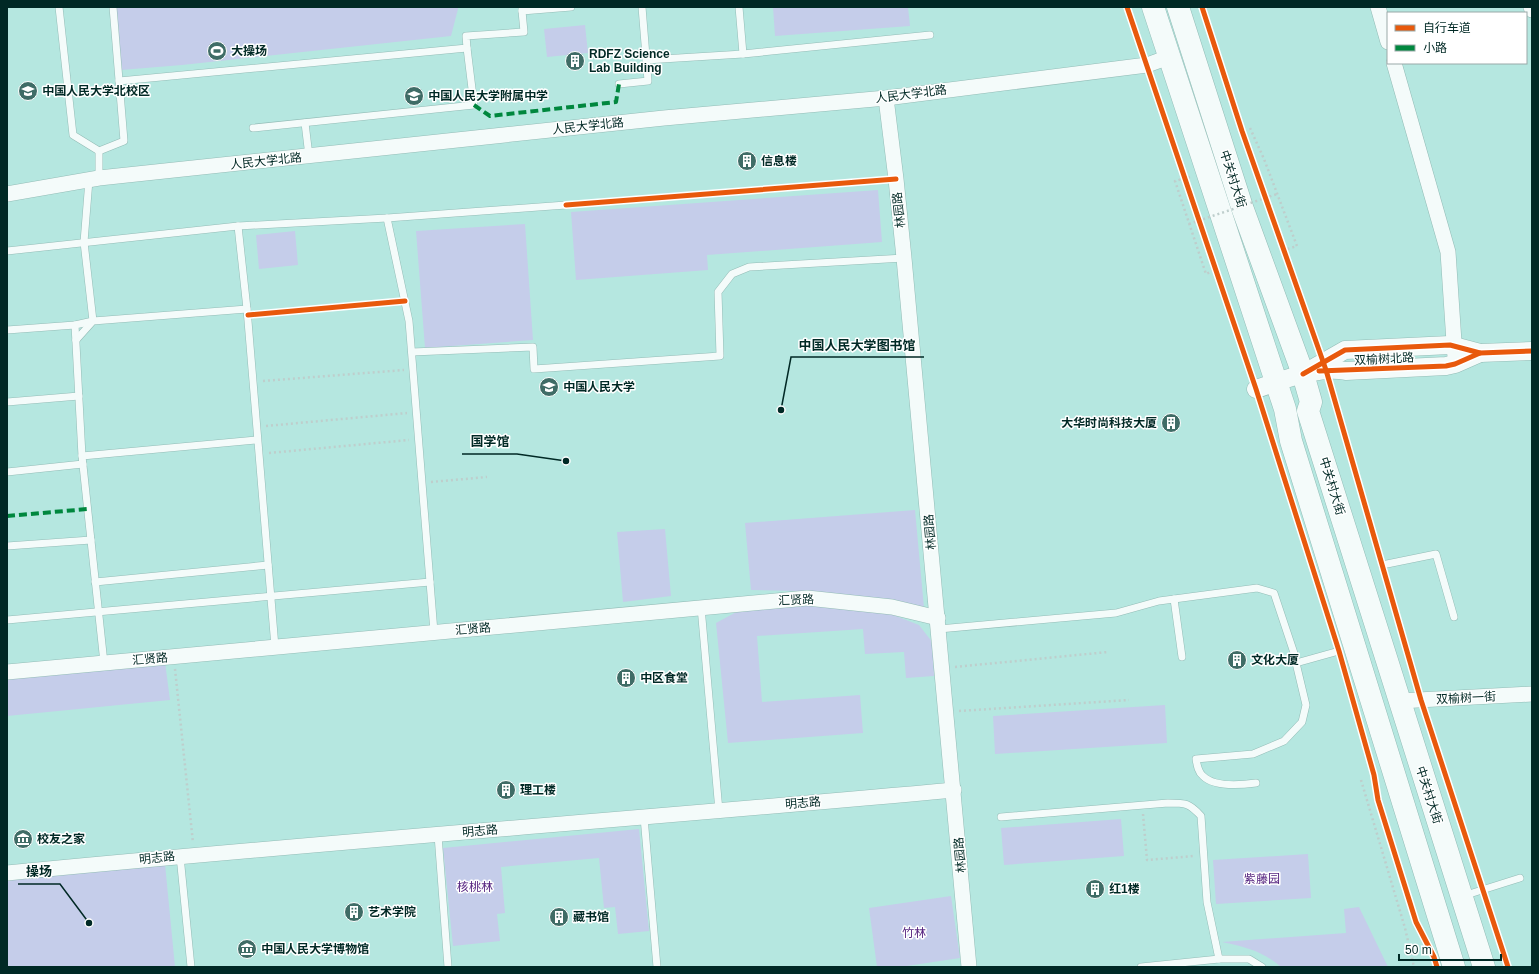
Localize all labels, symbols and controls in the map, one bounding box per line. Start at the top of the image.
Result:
legend [1387,12,1527,64]
text: 自行车道 [1423,21,1471,35]
sports icon: 大操场 [206,40,228,62]
text: 小路 [1423,41,1447,55]
place label: 大操场 [231,44,267,58]
place label: RDFZ Science Lab Building [589,47,670,75]
building icon: RDFZ Science Lab Building [564,50,586,72]
school or university icon: 中国人民大学北校区 [17,80,39,102]
street label: 人民大学北路 [874,83,948,105]
place label: 中国人民大学北校区 [42,84,150,98]
school or university icon: 中国人民大学附属中学 [403,85,425,107]
place label: 中国人民大学附属中学 [428,89,548,103]
street label: 人民大学北路 [551,115,625,137]
street label: 中关村大街 [1217,148,1249,210]
street label: 人民大学北路 [229,150,303,172]
building icon: 信息楼 [736,150,758,172]
place label: 信息楼 [761,154,797,168]
street label: 林园路 [890,191,908,229]
callout: 中国人民大学图书馆 [791,332,924,357]
text: 中国人民大学图书馆 [798,338,916,353]
street label: 双榆树北路 [1354,350,1414,368]
school or university icon: 中国人民大学 [538,376,560,398]
place label: 中国人民大学 [563,380,635,394]
building icon: 大华时尚科技大厦 [1160,412,1182,434]
place label: 大华时尚科技大厦 [1061,416,1157,430]
callout: 国学馆 [462,429,517,454]
text: 国学馆 [470,434,510,449]
street label: 中关村大街 [1317,455,1347,517]
street label: 林园路 [921,513,939,551]
street label: 汇贤路 [778,592,814,608]
street label: 汇贤路 [454,620,492,638]
building icon: 文化大厦 [1226,649,1248,671]
street label: 汇贤路 [131,650,169,668]
place label: 文化大厦 [1251,653,1299,667]
building icon: 中区食堂 [615,667,637,689]
place label: 中区食堂 [640,671,688,685]
street label: 双榆树一街 [1436,689,1496,707]
street label: 中关村大街 [1413,764,1445,826]
building icon: 理工楼 [495,779,517,801]
place label: 理工楼 [520,783,556,797]
street label: 明志路 [784,794,822,812]
street label: 明志路 [461,822,499,840]
museum icon: 校友之家 [12,828,34,850]
place label: 校友之家 [37,832,85,846]
street label: 林园路 [951,836,969,874]
street label: 明志路 [138,849,176,867]
callout: 操场 [18,859,60,884]
text: 操场 [26,864,52,879]
park label: 紫藤园 [1244,872,1280,886]
building icon: 红1楼 [1084,878,1106,900]
park label: 核桃林 [457,880,493,894]
place label: 红1楼 [1109,882,1140,896]
building icon: 艺术学院 [343,901,365,923]
place label: 艺术学院 [368,905,416,919]
building icon: 藏书馆 [548,906,570,928]
place label: 藏书馆 [573,910,609,924]
park label: 竹林 [902,926,926,940]
scale bar [1399,936,1501,962]
museum icon: 中国人民大学博物馆 [236,938,258,960]
place label: 中国人民大学博物馆 [261,942,369,956]
text: 50 m [1405,943,1432,957]

